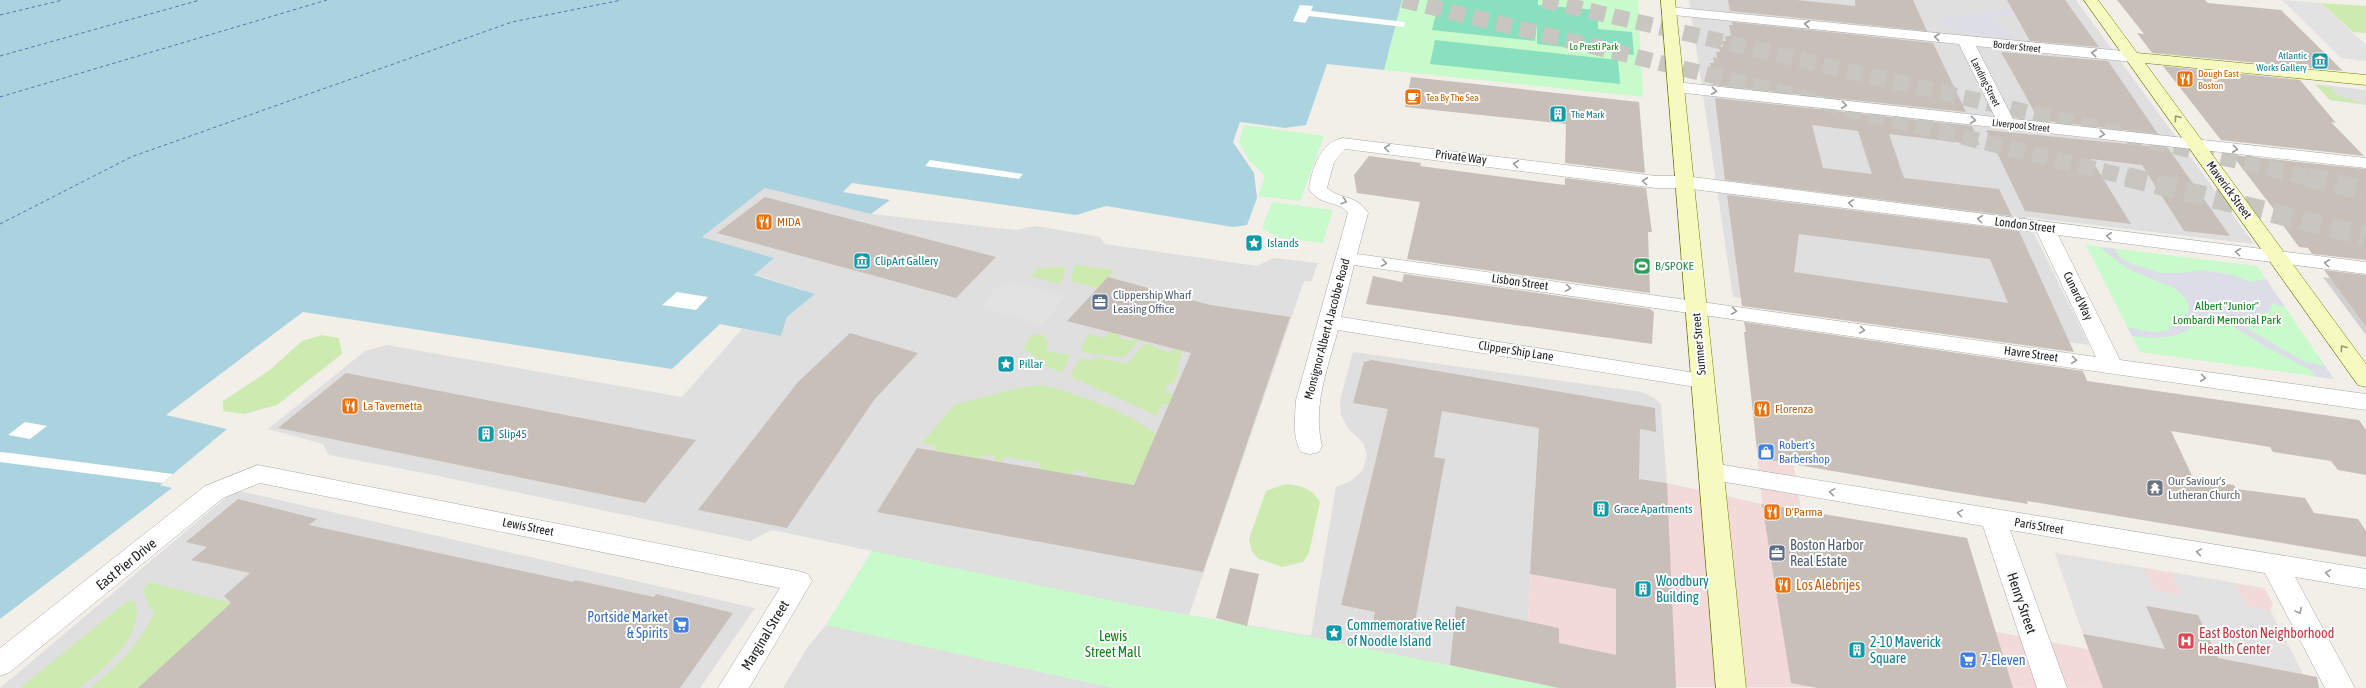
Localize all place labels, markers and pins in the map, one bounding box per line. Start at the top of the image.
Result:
place label: Atlantic Works Gallery [2256,50,2307,73]
museum icon: Atlantic Works Gallery [2310,51,2330,71]
place label: Dough East Boston [2198,68,2239,91]
restaurant icon: Dough East Boston [2175,69,2195,89]
cafe icon: Tea By The Sea [1403,87,1423,107]
place label: Tea By The Sea [1426,92,1479,103]
building icon: The Mark [1548,104,1568,124]
place label: The Mark [1571,109,1605,120]
restaurant icon: MIDA [754,212,774,232]
place label: MIDA [777,215,801,229]
place icon: Islands [1244,233,1264,253]
place label: Islands [1267,236,1299,250]
museum icon: ClipArt Gallery [852,251,872,271]
place label: ClipArt Gallery [875,254,939,268]
sports icon: B/SPOKE [1632,256,1652,276]
place label: B/SPOKE [1655,259,1694,273]
place label: Clippership Wharf Leasing Office [1113,288,1192,316]
office icon: Clippership Wharf Leasing Office [1090,292,1110,312]
place icon: Pillar [996,354,1016,374]
place label: Pillar [1019,357,1043,371]
restaurant icon: La Tavernetta [340,396,360,416]
place label: La Tavernetta [363,399,422,413]
restaurant icon: Florenza [1752,399,1772,419]
place label: Florenza [1775,402,1813,416]
building icon: Slip45 [476,424,496,444]
place label: Slip45 [499,427,527,441]
place label: Robert's Barbershop [1779,438,1830,466]
shop icon: Robert's Barbershop [1756,442,1776,462]
place label: Our Saviour's Lutheran Church [2168,474,2240,502]
temple icon: Our Saviour's Lutheran Church [2145,478,2165,498]
building icon: Grace Apartments [1591,499,1611,519]
place label: Grace Apartments [1614,502,1692,516]
restaurant icon: D'Parma [1762,502,1782,522]
place label: D'Parma [1785,505,1823,519]
place label: Boston Harbor Real Estate [1790,537,1864,569]
office icon: Boston Harbor Real Estate [1767,543,1787,563]
place label: Woodbury Building [1656,573,1709,605]
restaurant icon: Los Alebrijes [1773,575,1793,595]
place label: Los Alebrijes [1796,577,1860,593]
building icon: Woodbury Building [1633,579,1653,599]
place label: Portside Market & Spirits [587,609,668,641]
supermarket icon: Portside Market & Spirits [671,615,691,635]
place label: Commemorative Relief of Noodle Island [1347,617,1465,649]
place icon: Commemorative Relief of Noodle Island [1324,623,1344,643]
place label: East Boston Neighborhood Health Center [2199,625,2334,657]
hospital icon: East Boston Neighborhood Health Center [2176,631,2196,651]
place label: 2-10 Maverick Square [1870,634,1941,666]
building icon: 2-10 Maverick Square [1847,640,1867,660]
supermarket icon: 7-Eleven [1958,650,1978,670]
place label: 7-Eleven [1981,652,2026,668]

